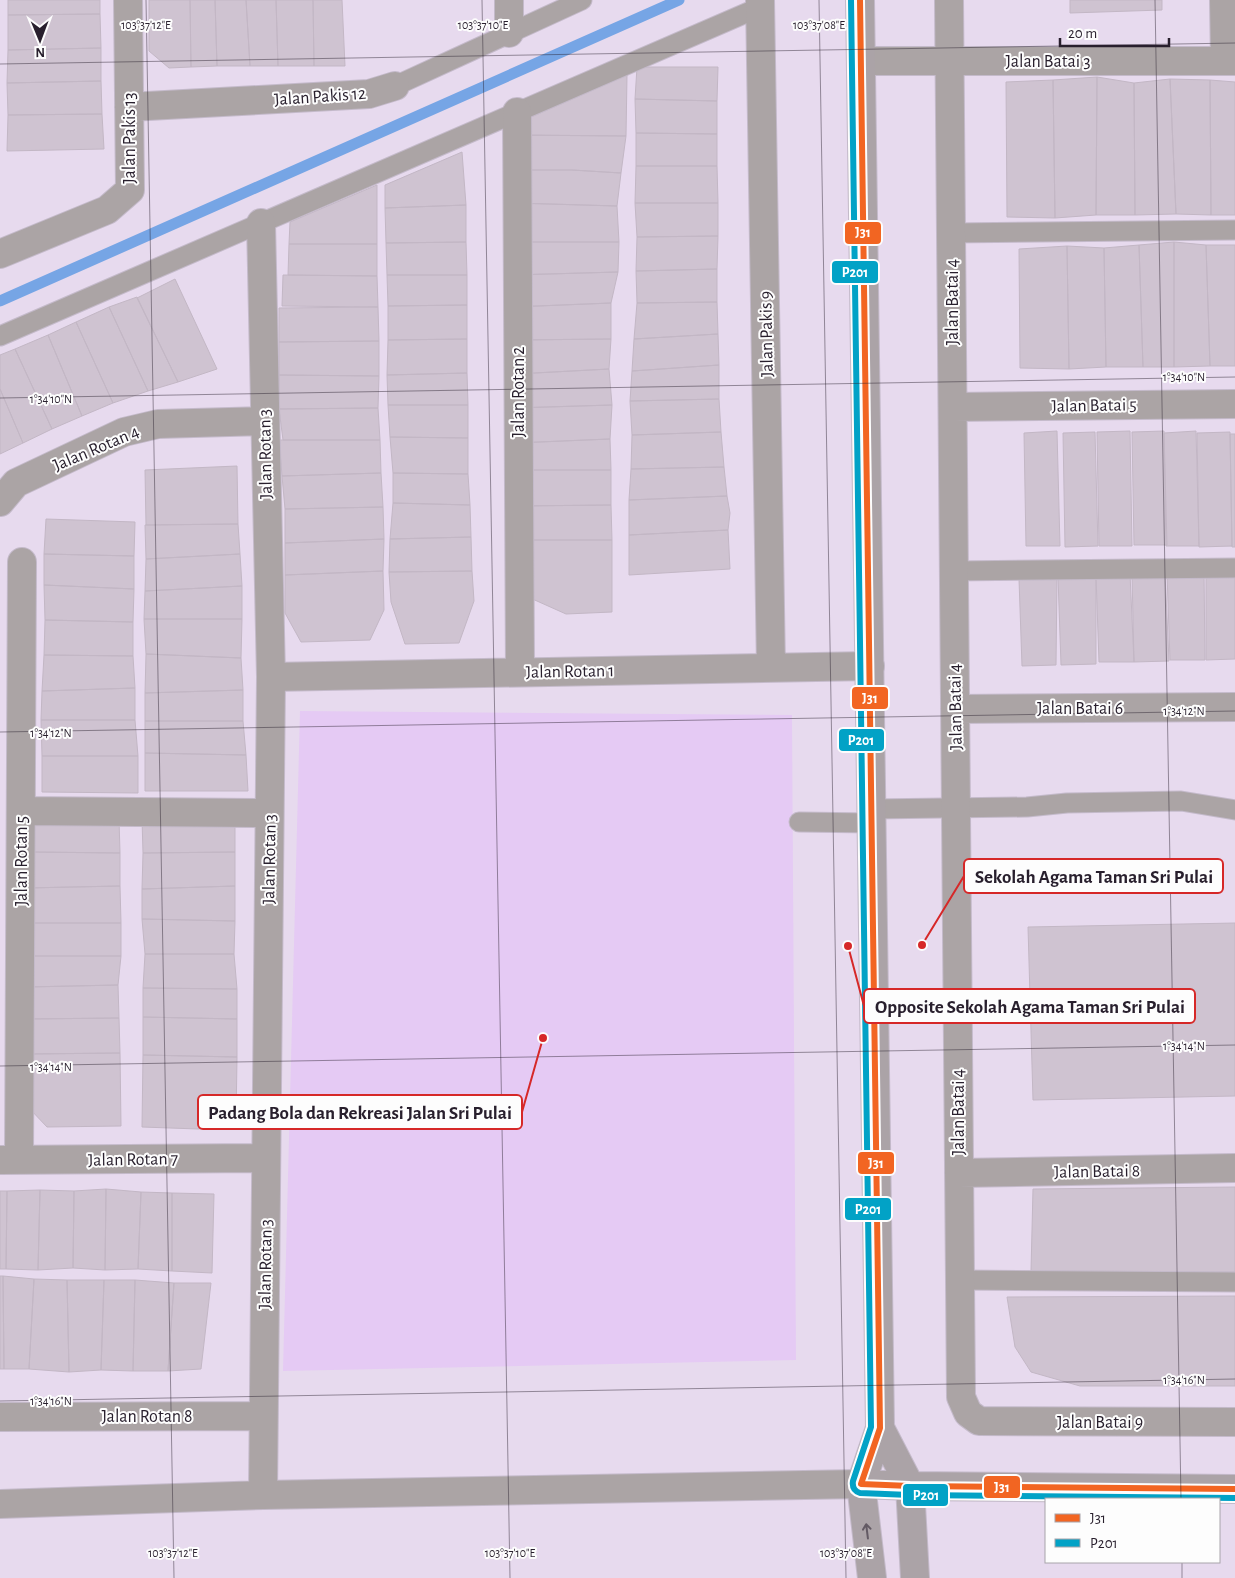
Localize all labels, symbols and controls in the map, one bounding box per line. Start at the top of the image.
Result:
north arrow [15,15,65,65]
scale bar [1060,15,1169,47]
text: 103°37'12"E [121,19,171,31]
text: 103°37'10"E [458,19,508,31]
text: 103°37'08"E [793,19,845,31]
text: 20 m [1068,26,1097,41]
text: N [35,45,45,59]
street label: Jalan Batai 3 [1005,53,1091,71]
street label: Jalan Pakis 12 [273,85,367,109]
street label: Jalan Pakis 13 [121,92,139,184]
line badge: J31 [844,221,882,245]
text: J31 [855,226,871,240]
street label: Jalan Batai 4 [944,258,962,345]
line badge: P201 [831,260,879,284]
text: P201 [842,266,868,280]
street label: Jalan Pakis 9 [757,291,777,377]
street label: Jalan Rotan 2 [510,347,528,437]
text: 1°34'10"N [1163,371,1205,383]
text: 1°34'10"N [30,393,72,405]
street label: Jalan Batai 5 [1051,396,1137,416]
street label: Jalan Rotan 3 [256,409,276,499]
street label: Jalan Rotan 4 [51,423,142,475]
street label: Jalan Rotan 1 [525,662,615,682]
street label: Jalan Batai 4 [946,663,966,750]
line badge: J31 [851,686,889,710]
text: J31 [862,692,878,706]
street label: Jalan Batai 6 [1037,700,1123,718]
text: 1°34'12"N [1163,705,1205,717]
text: 1°34'12"N [30,727,72,739]
line badge: P201 [838,728,885,752]
text: P201 [848,734,874,748]
street label: Jalan Rotan 3 [260,814,280,904]
street label: Jalan Rotan 5 [13,816,31,906]
callout: Sekolah Agama Taman Sri Pulai [964,859,1223,893]
text: Sekolah Agama Taman Sri Pulai [975,868,1213,887]
callout: Opposite Sekolah Agama Taman Sri Pulai [864,989,1195,1023]
text: Opposite Sekolah Agama Taman Sri Pulai [875,998,1185,1017]
text: 1°34'14"N [1163,1040,1205,1052]
text: 1°34'14"N [30,1061,72,1073]
street label: Jalan Batai 4 [950,1068,968,1155]
callout: Padang Bola dan Rekreasi Jalan Sri Pulai [198,1095,522,1129]
text: Padang Bola dan Rekreasi Jalan Sri Pulai [208,1104,512,1123]
street label: Jalan Rotan 7 [88,1150,178,1170]
line badge: J31 [857,1151,895,1175]
text: J31 [868,1157,884,1171]
street label: Jalan Batai 8 [1054,1162,1140,1182]
line badge: P201 [844,1197,892,1221]
text: P201 [855,1203,881,1217]
street label: Jalan Rotan 3 [256,1219,276,1309]
text: 1°34'16"N [1163,1374,1205,1386]
text: 1°34'16"N [30,1395,72,1407]
street label: Jalan Rotan 8 [101,1408,193,1426]
street label: Jalan Batai 9 [1057,1414,1143,1432]
line badge: J31 [983,1475,1021,1499]
text: J31 [994,1481,1010,1495]
line badge: P201 [902,1483,949,1507]
text: P201 [913,1489,939,1503]
legend [1045,1498,1220,1563]
text: J31 [1090,1511,1106,1526]
one-way arrow [862,1523,872,1539]
text: P201 [1090,1536,1118,1551]
text: 103°37'12"E [148,1547,198,1559]
text: 103°37'10"E [485,1547,535,1559]
text: 103°37'08"E [820,1547,872,1559]

